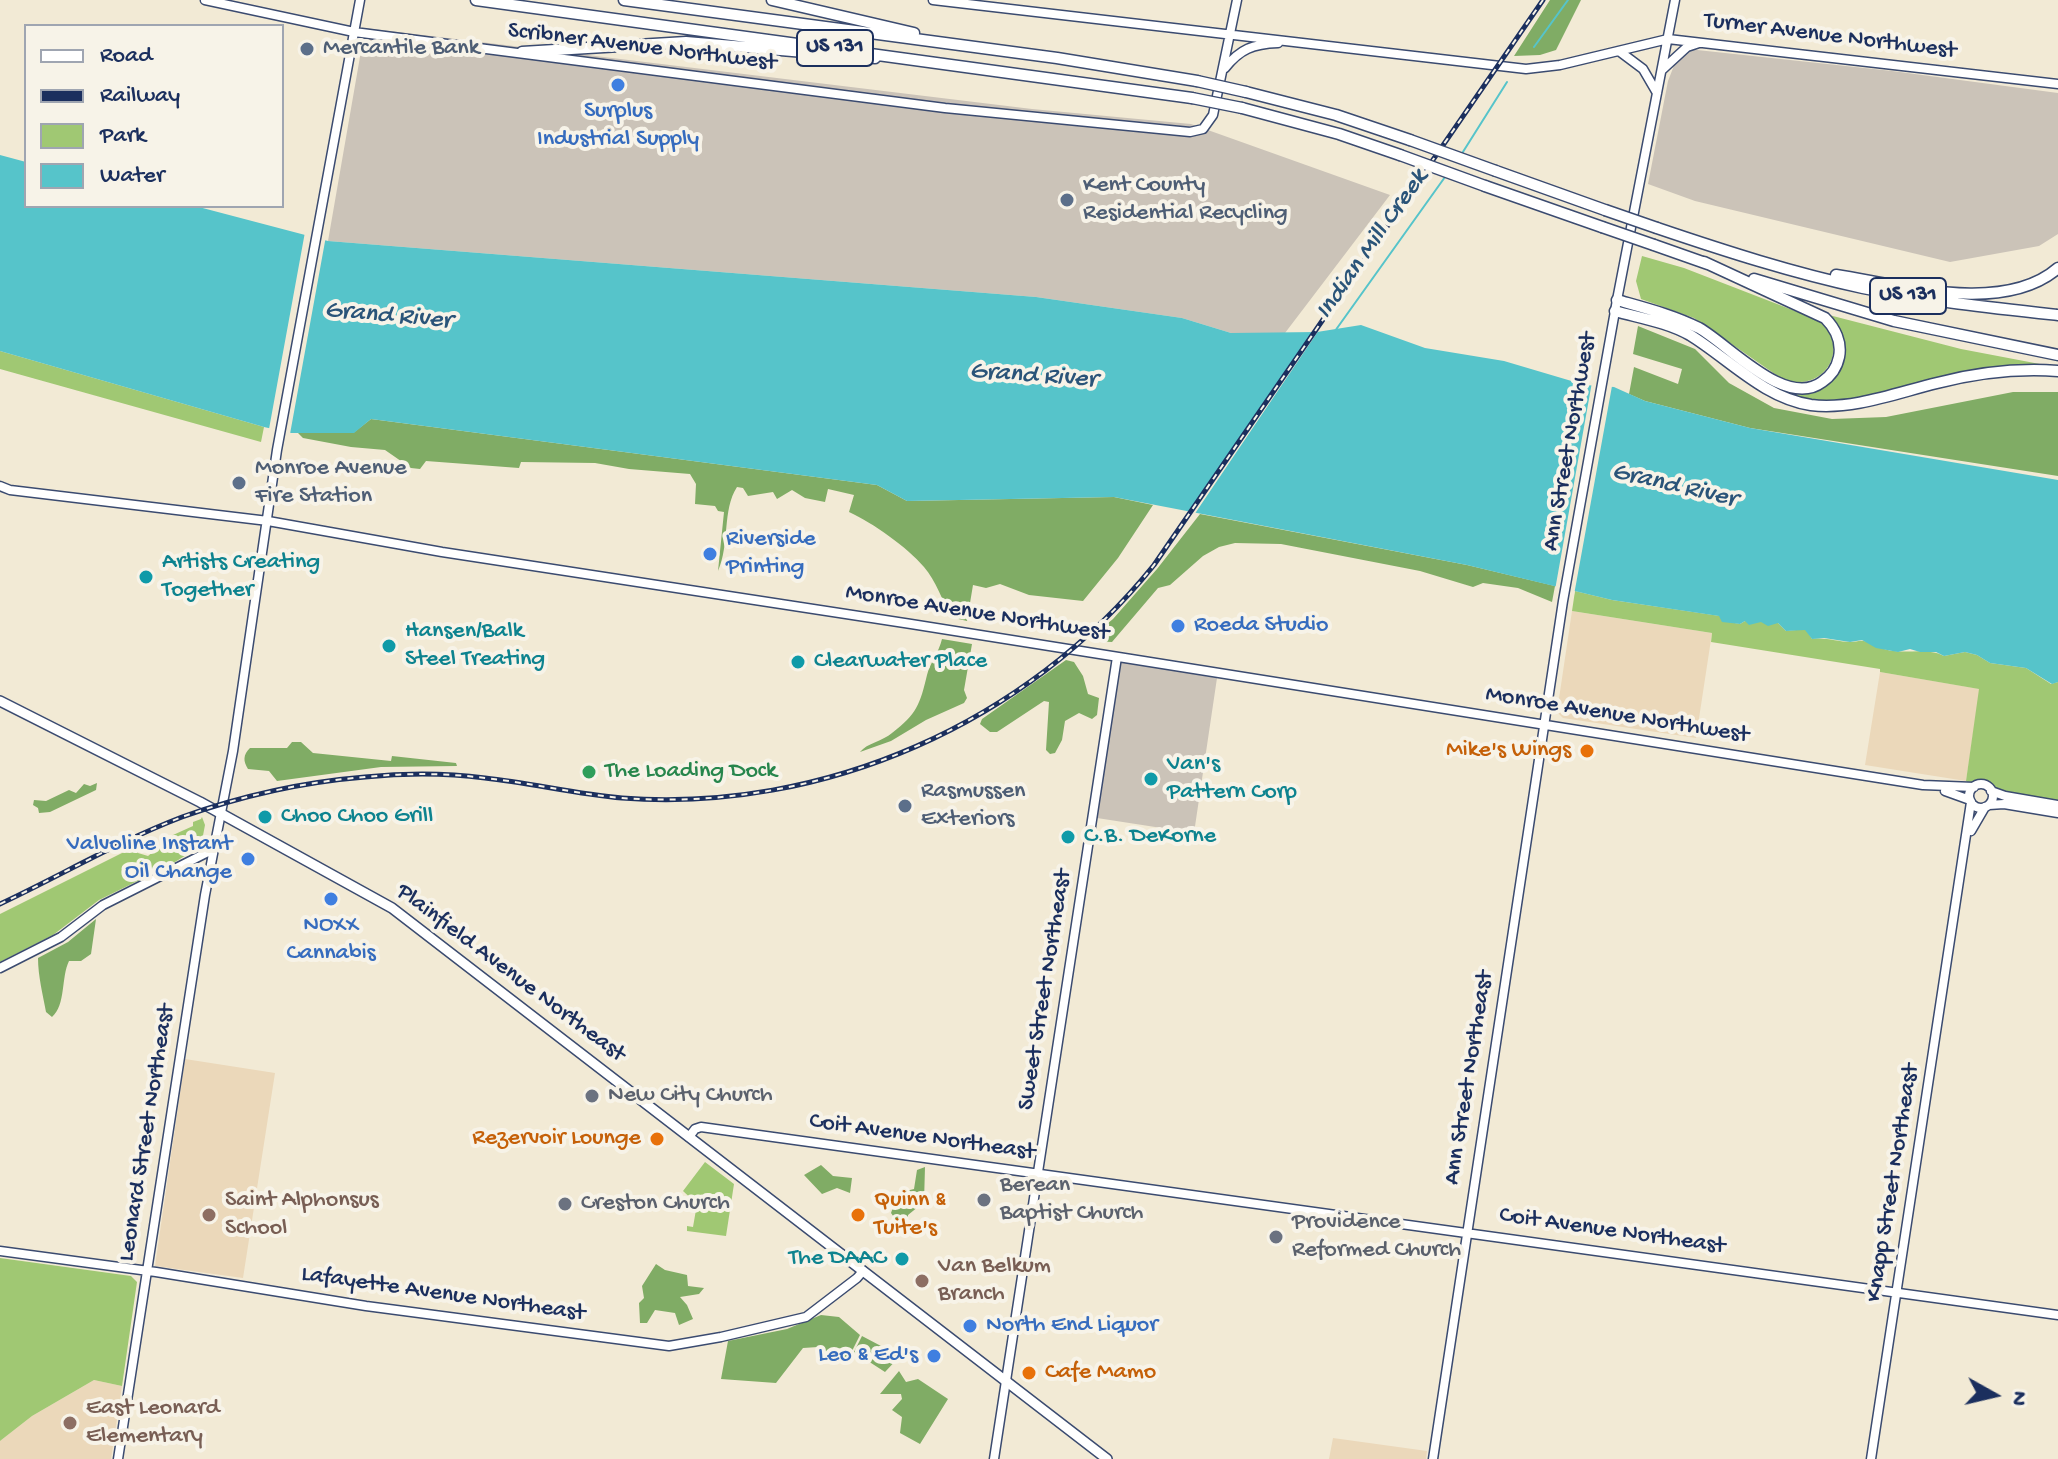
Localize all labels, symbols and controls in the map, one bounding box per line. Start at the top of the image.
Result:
street label: Turner Avenue Northwest [1702,7,1958,67]
street label: Scribner Avenue Northwest [506,17,778,79]
legend [24,24,284,208]
road number: US 131 [797,30,873,66]
place label: Mercantile Bank [323,35,479,63]
marker: Mercantile Bank [298,40,316,58]
text: Road [100,42,152,71]
marker: Surplus Industrial Supply [609,76,627,94]
text: Railway [100,82,180,111]
place label: Surplus Industrial Supply [537,98,699,154]
text: Park [100,122,146,151]
text: Water [100,162,164,191]
water label: Indian Mill Creek [1310,164,1436,326]
place label: Kent County Residential Recycling [1083,172,1288,228]
marker: Kent County Residential Recycling [1058,191,1076,209]
road number: US 131 [1870,278,1946,314]
water label: Grand River [323,296,453,338]
street label: Ann Street Northwest [1538,331,1604,553]
water label: Grand River [969,357,1097,397]
place label: Monroe Avenue Fire Station [255,455,407,511]
water label: Grand River [1609,458,1739,516]
marker: Monroe Avenue Fire Station [230,474,248,492]
place label: Riverside Printing [726,526,816,582]
marker: Riverside Printing [701,545,719,563]
place label: Artists Creating Together [162,549,320,605]
marker: Artists Creating Together [137,568,155,586]
street label: Monroe Avenue Northwest [843,579,1111,649]
place label: Roeda Studio [1194,612,1328,640]
marker: Roeda Studio [1169,617,1187,635]
place label: Hansen/Balk Steel Treating [405,618,545,674]
marker: Hansen/Balk Steel Treating [380,637,398,655]
place label: Clearwater Place [814,648,987,676]
marker: Clearwater Place [789,653,807,671]
street label: Monroe Avenue Northwest [1483,681,1751,751]
place label: Mike's Wings [1446,737,1571,765]
marker: Mike's Wings [1578,742,1596,760]
place label: Van's Pattern Corp [1167,751,1297,807]
place label: The Loading Dock [605,758,777,786]
marker: The Loading Dock [580,763,598,781]
marker: Van's Pattern Corp [1142,770,1160,788]
place label: Rasmussen Exteriors [921,778,1025,834]
marker: Rasmussen Exteriors [896,797,914,815]
place label: Choo Choo Grill [281,803,433,831]
marker: Choo Choo Grill [256,808,274,826]
place label: C.B. DeKorne [1084,823,1216,851]
marker: C.B. DeKorne [1059,828,1077,846]
place label: Valvoline Instant Oil Change [67,831,232,887]
marker: Valvoline Instant Oil Change [239,850,257,868]
street label: Sweet Street Northeast [1013,868,1079,1112]
street label: Plainfield Avenue Northeast [390,878,630,1070]
marker: NOXX Cannabis [322,890,340,908]
place label: NOXX Cannabis [286,912,376,968]
street label: Ann Street Northeast [1439,969,1501,1187]
street label: Leonard Street Northeast [113,1002,183,1264]
street label: Knapp Street Northeast [1861,1062,1927,1304]
place label: New City Church [608,1082,773,1110]
marker: New City Church [583,1087,601,1105]
street label: Coit Avenue Northeast [807,1108,1037,1168]
place label: Rezervoir Lounge [472,1125,641,1153]
marker: Rezervoir Lounge [648,1130,666,1148]
place label: Berean Baptist Church [1000,1172,1143,1228]
place label: Saint Alphonsus School [225,1187,378,1243]
place label: Quinn & Tuite's [874,1187,946,1243]
place label: Creston Church [581,1190,730,1218]
marker: Berean Baptist Church [975,1191,993,1209]
marker: Creston Church [556,1195,574,1213]
street label: Coit Avenue Northeast [1497,1202,1727,1262]
marker: Saint Alphonsus School [200,1206,218,1224]
marker: Quinn & Tuite's [849,1206,867,1224]
place label: Providence Reformed Church [1292,1209,1461,1265]
marker: Providence Reformed Church [1267,1228,1285,1246]
place label: The DAAC [789,1245,886,1273]
marker: The DAAC [893,1250,911,1268]
place label: Van Belkum Branch [938,1253,1051,1309]
street label: Lafayette Avenue Northeast [299,1261,587,1329]
marker: Van Belkum Branch [913,1272,931,1290]
place label: North End Liquor [986,1312,1158,1340]
marker: North End Liquor [961,1317,979,1335]
place label: Leo & Ed's [818,1342,918,1370]
marker: Leo & Ed's [925,1347,943,1365]
north arrow [1954,1355,2034,1435]
place label: Cafe Mamo [1045,1359,1156,1387]
marker: Cafe Mamo [1020,1364,1038,1382]
text: N [2004,1389,2032,1407]
place label: East Leonard Elementary [86,1395,220,1451]
marker: East Leonard Elementary [61,1414,79,1432]

